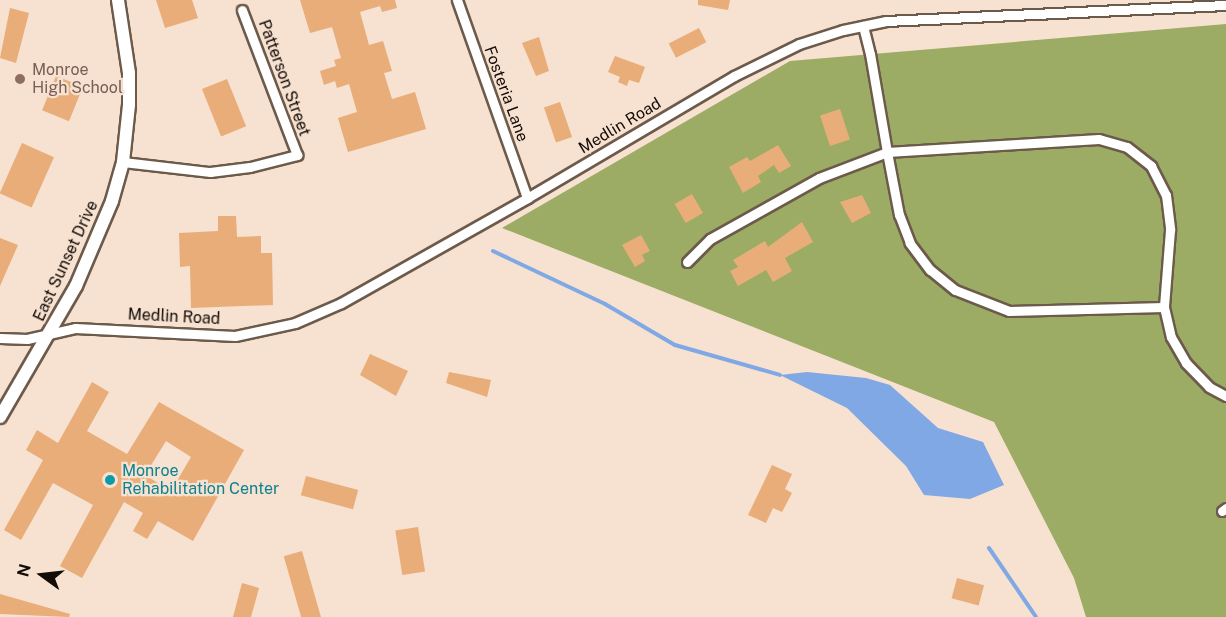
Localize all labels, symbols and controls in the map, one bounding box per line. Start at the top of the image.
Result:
street label: Patterson Street [254,17,314,139]
street label: Fosteria Lane [480,44,532,144]
place label: Monroe High School [32,60,123,98]
marker: Monroe High School [13,72,27,86]
street label: Medlin Road [575,94,665,158]
street label: East Sunset Drive [30,198,102,324]
street label: Medlin Road [127,305,221,329]
place label: Monroe Rehabilitation Center [122,461,279,499]
marker: Monroe Rehabilitation Center [103,473,117,487]
north arrow [12,545,72,605]
text: N [13,562,35,579]

